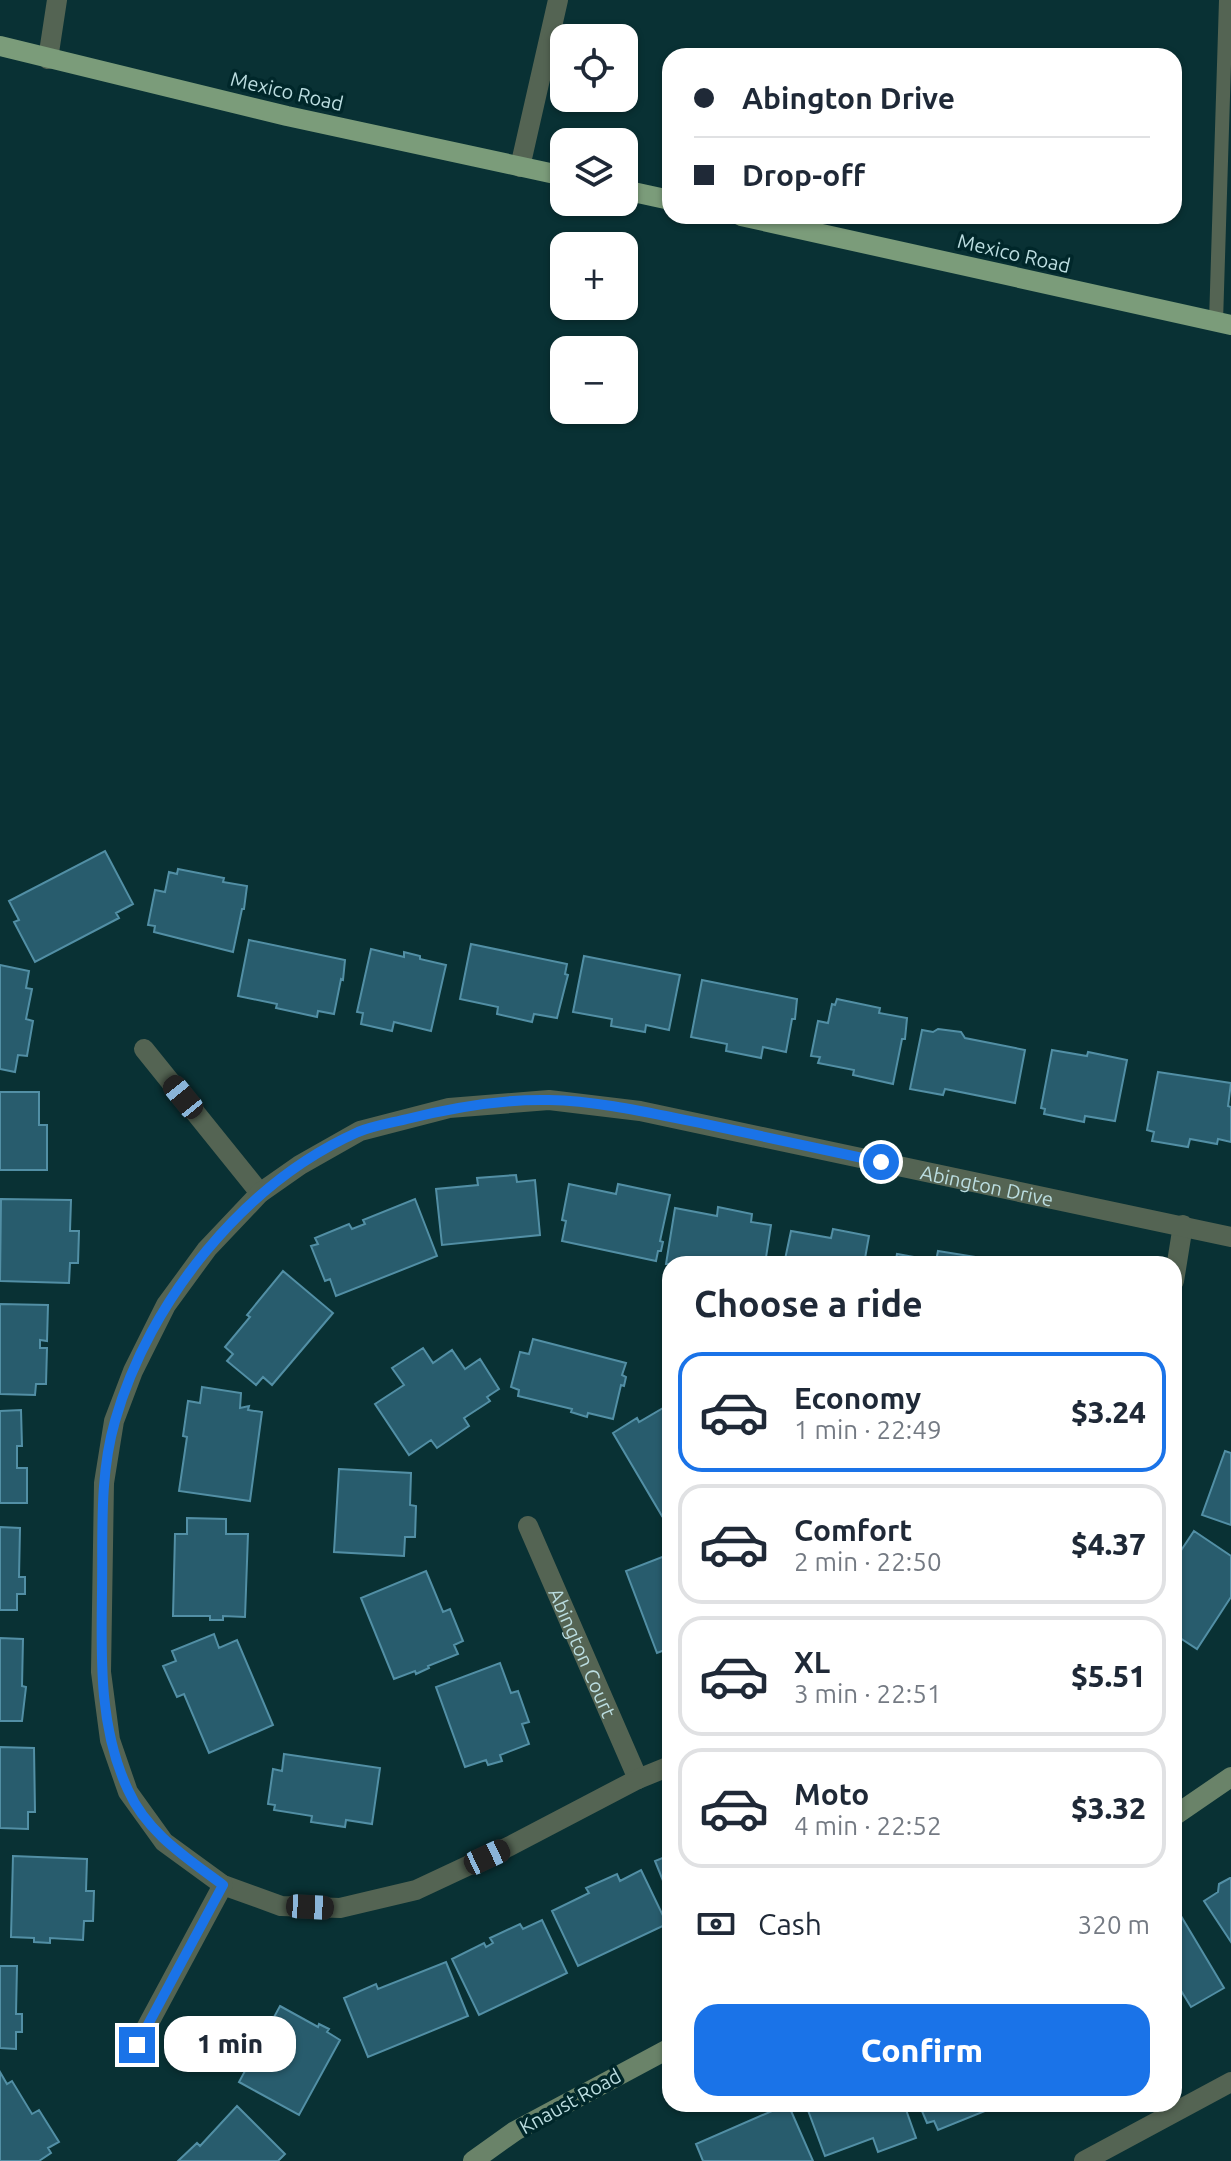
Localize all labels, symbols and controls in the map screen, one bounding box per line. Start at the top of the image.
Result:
map controls [550,24,638,424]
button: locate [550,24,638,112]
street label: Mexico Road [228,67,346,115]
text: Abington Drive [742,81,955,115]
button: layers [550,128,638,216]
text: Drop-off [742,158,865,192]
street label: Mexico Road [955,229,1073,277]
button: + [550,232,638,320]
button: − [550,336,638,424]
car [159,1071,207,1123]
route start [863,1144,899,1180]
street label: Abington Drive [918,1160,1056,1210]
text: Choose a ride [694,1283,923,1324]
icon: car [698,1376,770,1448]
text: Economy [794,1381,921,1415]
text: $3.24 [1071,1395,1146,1429]
text: 1 min · 22:49 [794,1415,942,1444]
icon: car [698,1508,770,1580]
text: Comfort [794,1513,912,1547]
text: $4.37 [1071,1527,1146,1561]
text: 2 min · 22:50 [794,1547,942,1576]
street label: Abington Court [545,1584,621,1721]
icon: car [698,1640,770,1712]
text: XL [794,1645,830,1679]
text: $5.51 [1071,1659,1146,1693]
text: 3 min · 22:51 [794,1679,942,1708]
icon: car [698,1772,770,1844]
text: Moto [794,1777,869,1811]
text: $3.32 [1071,1791,1146,1825]
text: 4 min · 22:52 [794,1811,942,1840]
car [460,1836,514,1878]
car [285,1894,335,1920]
icon: cash [694,1902,738,1946]
text: Cash [758,1907,822,1941]
text: 320 m [1078,1910,1150,1939]
button: Confirm [694,2004,1150,2096]
callout: 1 min [165,2017,297,2073]
route end [119,2027,155,2063]
text: 1 min [197,2029,263,2058]
street label: Knaust Road [515,2064,625,2138]

